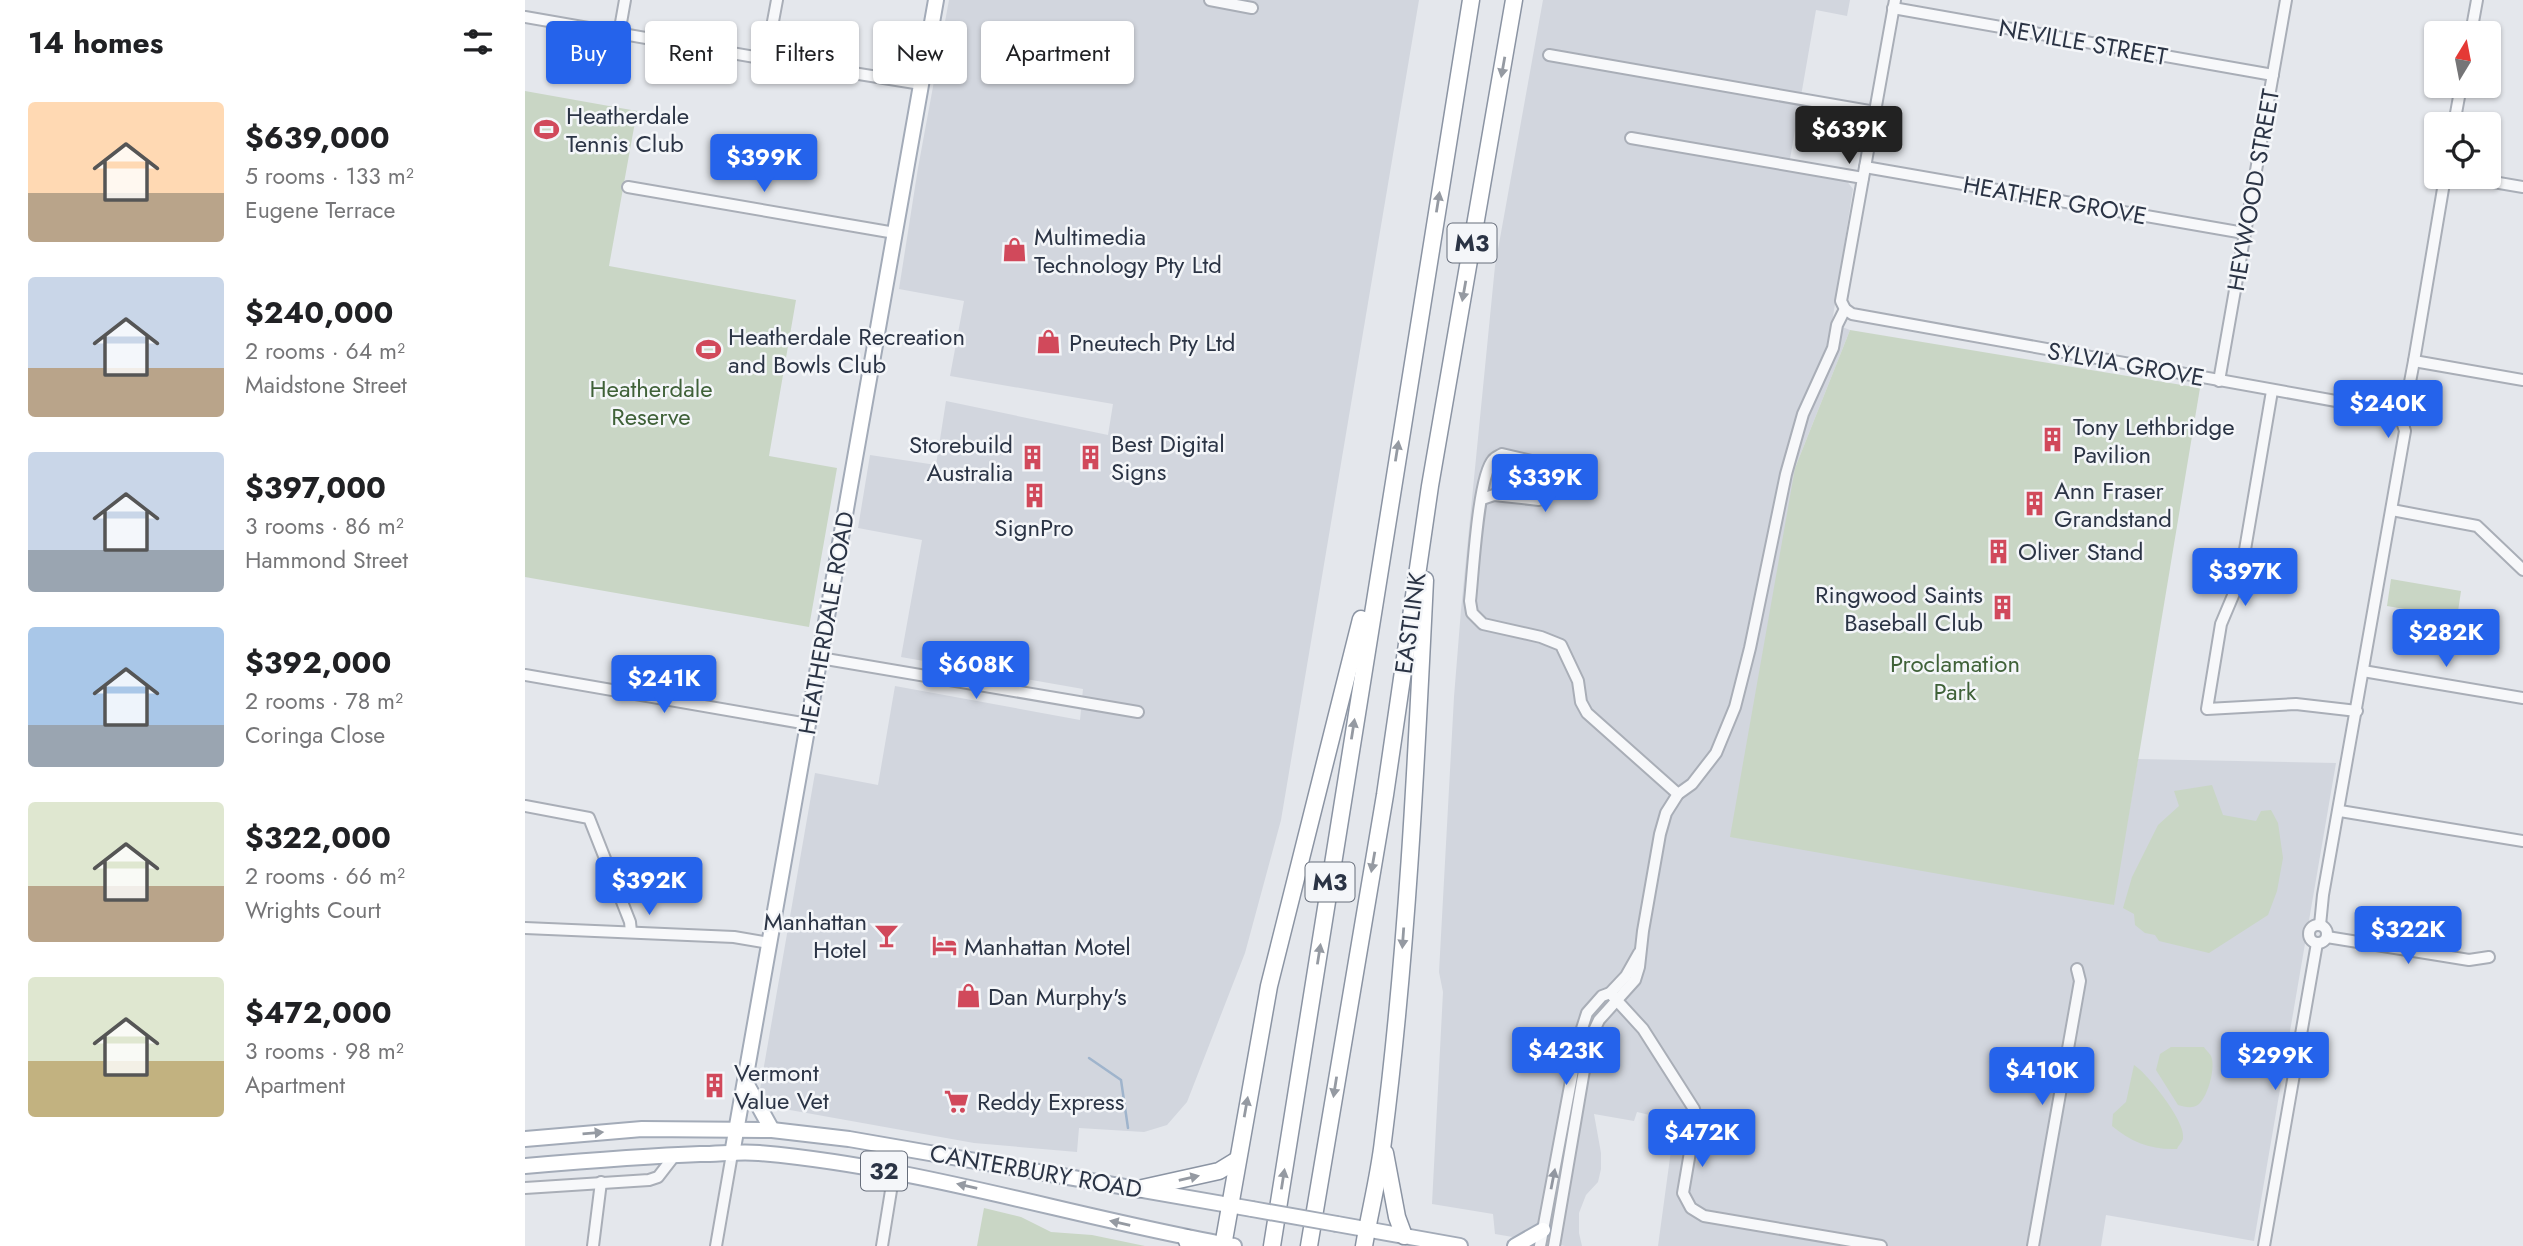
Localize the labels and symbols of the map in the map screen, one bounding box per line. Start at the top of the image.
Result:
street label: NEVILLE STREET [1996,10,2170,74]
north arrow [2424,21,2501,98]
one-way arrow [1497,56,1508,78]
street label: HEYWOOD STREET [2218,86,2288,294]
place label: Heatherdale Tennis Club [566,98,689,161]
pin: $639K [1800,106,1898,166]
sports icon: Heatherdale Tennis Club [532,115,560,143]
pin: $399K [715,134,813,194]
street label: HEATHER GROVE [1960,167,2150,233]
one-way arrow [1433,191,1444,213]
place label: Multimedia Technology Pty Ltd [1034,219,1222,282]
road number: M3 [1447,224,1497,262]
shop icon: Multimedia Technology Pty Ltd [1000,236,1028,264]
one-way arrow [1458,280,1469,302]
place label: Heatherdale Recreation and Bowls Club [728,319,965,382]
place label: Pneutech Pty Ltd [1069,325,1236,360]
shop icon: Pneutech Pty Ltd [1035,328,1063,356]
street label: SYLVIA GROVE [2045,333,2207,395]
sports icon: Heatherdale Recreation and Bowls Club [694,336,722,364]
park label: Heatherdale Reserve [589,371,713,434]
pin: $240K [2339,380,2437,440]
place label: Tony Lethbridge Pavilion [2073,409,2235,472]
place label: Best Digital Signs [1111,426,1225,489]
building icon: Tony Lethbridge Pavilion [2039,426,2067,454]
place label: Storebuild Australia [909,427,1013,490]
one-way arrow [1392,440,1403,462]
building icon: Best Digital Signs [1077,443,1105,471]
building icon: Storebuild Australia [1019,444,1047,472]
pin: $339K [1496,454,1594,514]
place label: Ann Fraser Grandstand [2054,473,2172,536]
building icon: SignPro [1020,482,1048,510]
building icon: Ann Fraser Grandstand [2020,490,2048,518]
street label: HEATHERDALE ROAD [789,509,863,737]
place label: SignPro [994,510,1074,545]
place label: Oliver Stand [2018,534,2143,569]
building icon: Oliver Stand [1984,537,2012,565]
pin: $397K [2196,548,2294,608]
street label: EASTLINK [1386,570,1435,676]
place label: Ringwood Saints Baseball Club [1815,577,1983,640]
building icon: Ringwood Saints Baseball Club [1989,594,2017,622]
pin: $282K [2397,610,2495,669]
pin: $608K [927,642,1025,701]
park label: Proclamation Park [1890,646,2020,709]
pin: $241K [615,656,713,715]
one-way arrow [1348,718,1359,740]
one-way arrow [1367,852,1378,874]
pin: $392K [600,858,698,917]
road number: M3 [1305,862,1355,902]
place label: Manhattan Hotel [764,904,867,967]
pin: $322K [2359,906,2457,966]
bar icon: Manhattan Hotel [873,921,901,949]
one-way arrow [1397,928,1408,950]
place label: Manhattan Motel [964,929,1131,964]
hotel icon: Manhattan Motel [930,932,958,960]
one-way arrow [1314,943,1325,965]
place label: Dan Murphy's [988,979,1127,1014]
shop icon: Dan Murphy's [954,982,982,1010]
pin: $423K [1517,1028,1615,1087]
pin: $299K [2226,1032,2324,1092]
pin: $410K [1993,1048,2091,1107]
place label: Vermont Value Vet [734,1055,829,1118]
building icon: Vermont Value Vet [700,1072,728,1100]
one-way arrow [1329,1076,1340,1098]
place label: Reddy Express [977,1084,1124,1119]
supermarket icon: Reddy Express [943,1087,971,1115]
one-way arrow [1241,1096,1252,1118]
pin: $472K [1653,1110,1751,1169]
one-way arrow [582,1127,604,1138]
street label: CANTERBURY ROAD [927,1135,1145,1207]
road number: 32 [861,1152,907,1190]
one-way arrow [1278,1168,1289,1190]
one-way arrow [1548,1168,1559,1190]
one-way arrow [1178,1172,1200,1183]
one-way arrow [956,1181,978,1192]
one-way arrow [1109,1218,1131,1229]

